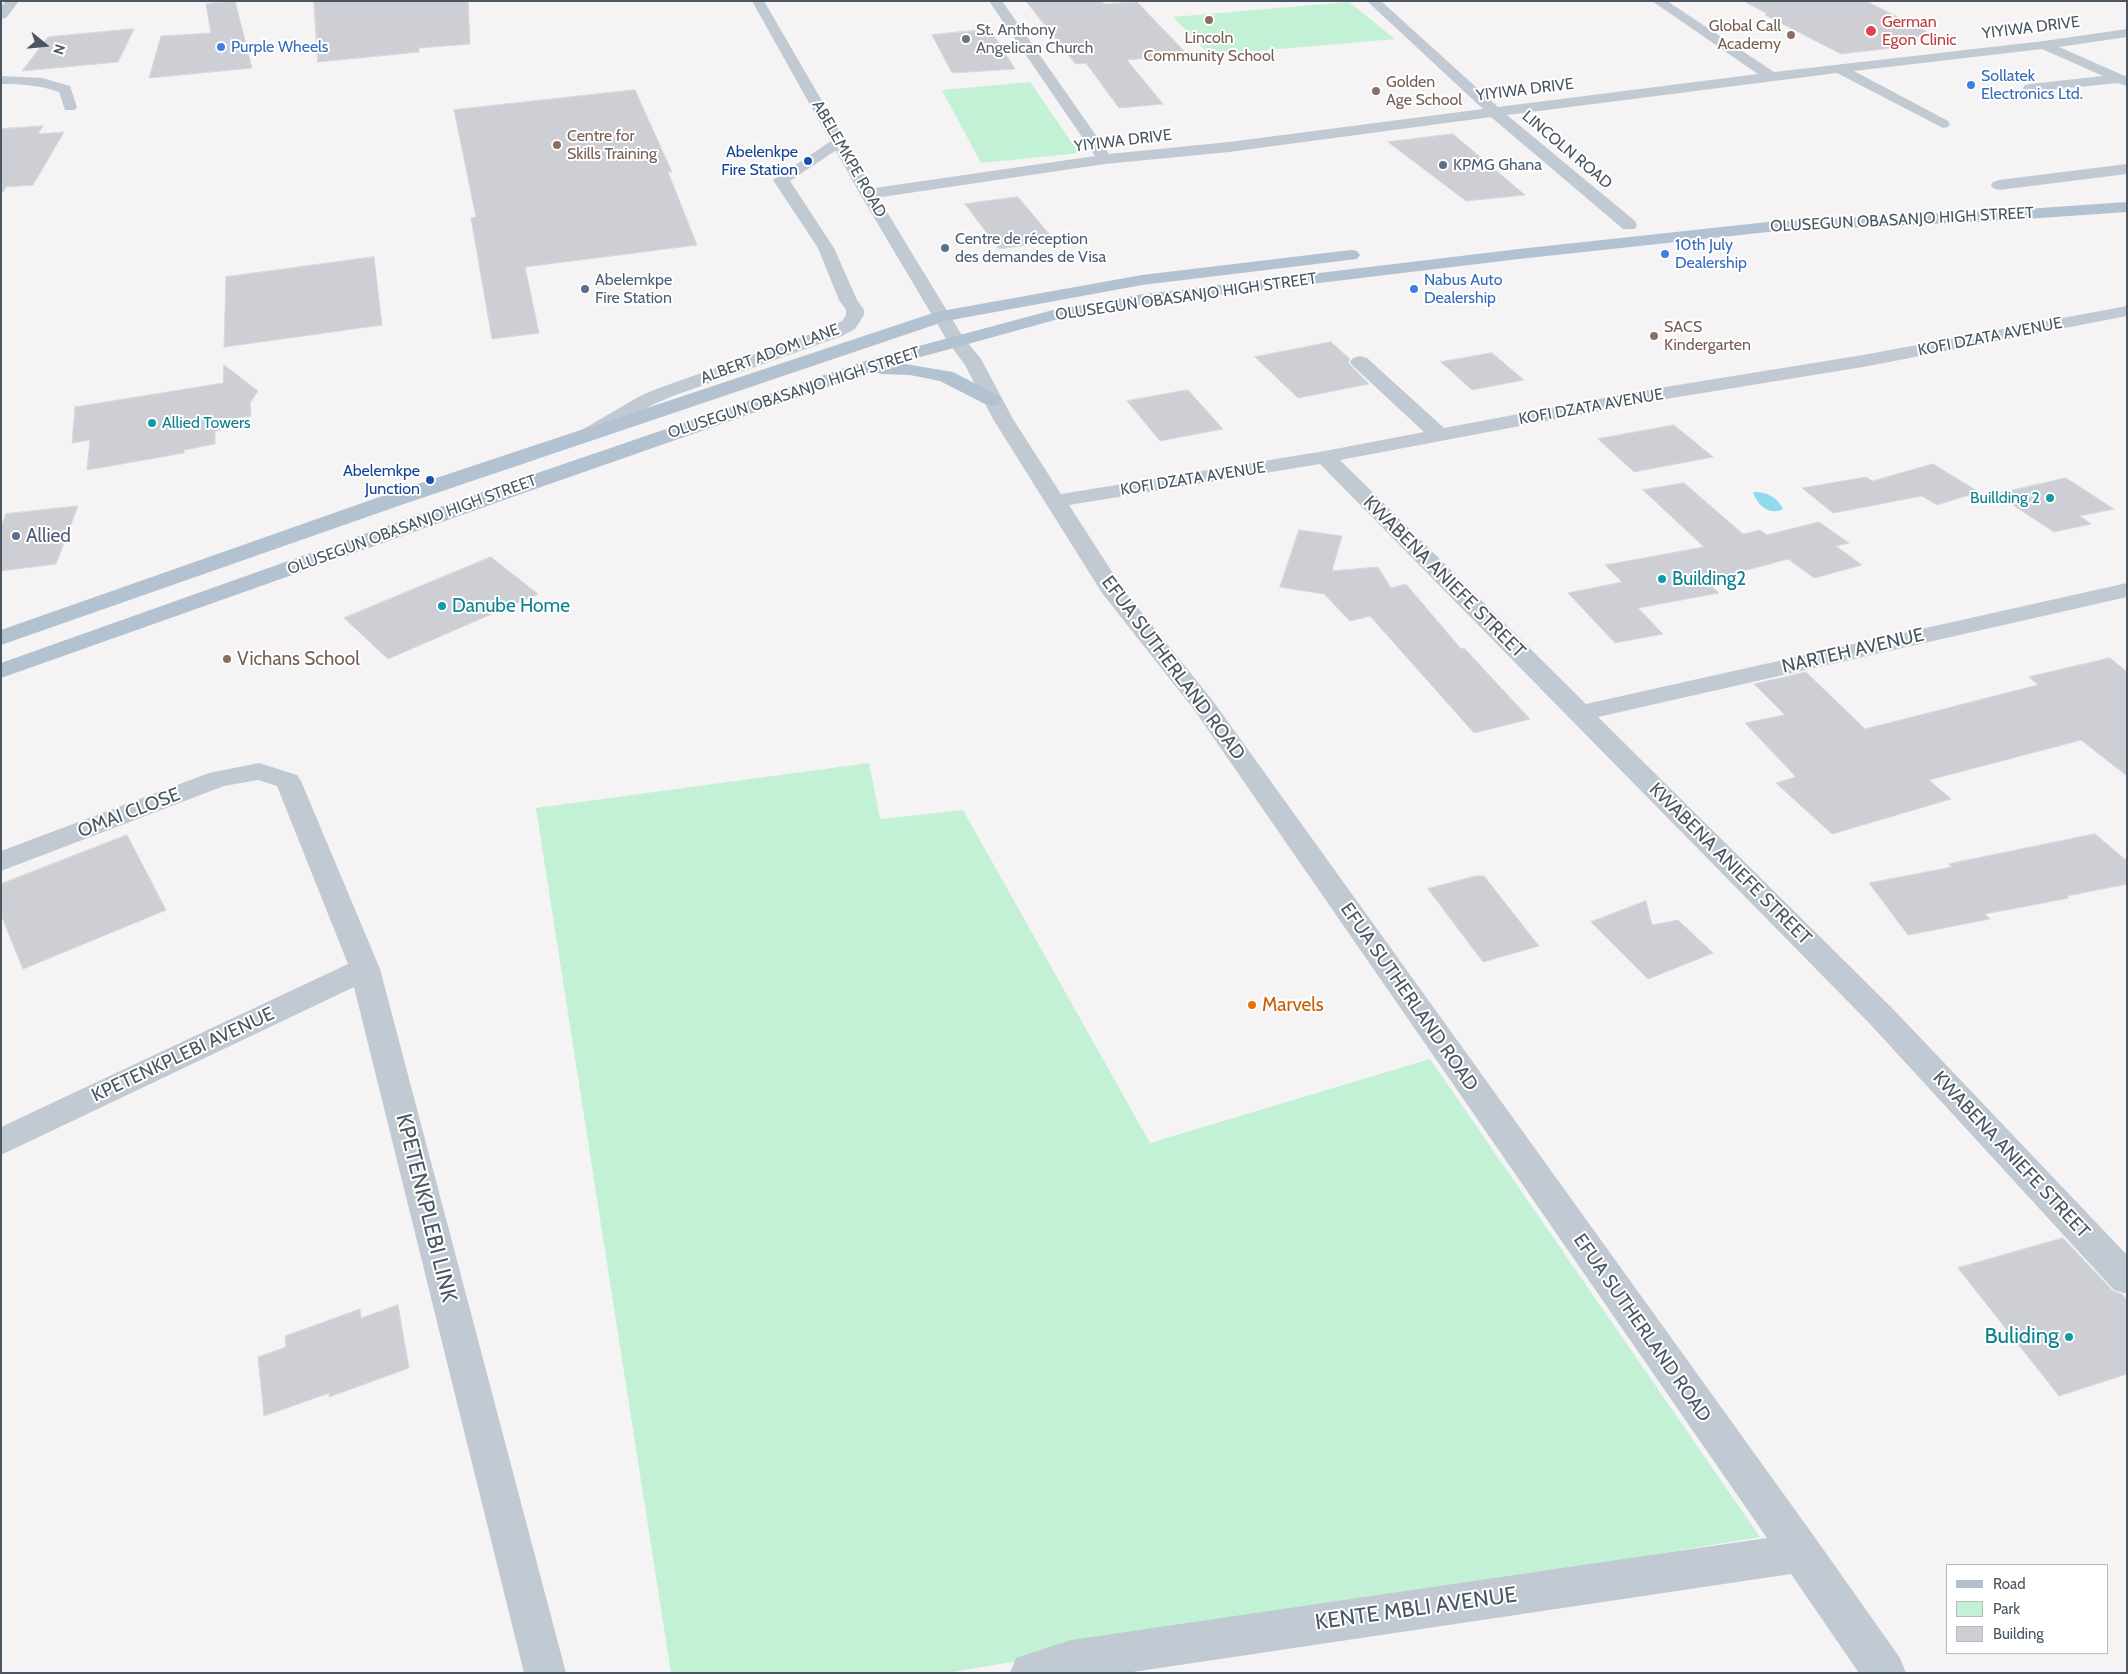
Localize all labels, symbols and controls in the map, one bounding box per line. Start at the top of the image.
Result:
place label: German Egon Clinic [1882,12,1957,50]
street label: YIYIWA DRIVE [1981,12,2081,44]
marker: Lincoln Community School [1203,14,1215,26]
place label: Global Call Academy [1709,16,1781,54]
north arrow [20,20,70,70]
place label: St. Anthony Angelican Church [976,20,1093,58]
marker: German Egon Clinic [1864,24,1878,38]
place label: Lincoln Community School [1144,28,1274,66]
marker: Global Call Academy [1785,29,1797,41]
marker: St. Anthony Angelican Church [960,33,972,45]
place label: Purple Wheels [231,37,328,57]
marker: Purple Wheels [215,41,227,53]
text: N [49,42,69,57]
place label: Sollatek Electronics Ltd. [1981,66,2083,104]
place label: Golden Age School [1386,72,1462,110]
street label: YIYIWA DRIVE [1475,74,1575,106]
marker: Sollatek Electronics Ltd. [1965,79,1977,91]
marker: Golden Age School [1370,85,1382,97]
street label: ABELEMKPE ROAD [808,97,890,221]
street label: LINCOLN ROAD [1518,107,1616,193]
street label: YIYIWA DRIVE [1073,125,1173,157]
place label: Centre for Skills Training [567,126,657,164]
marker: Centre for Skills Training [551,139,563,151]
place label: Abelenkpe Fire Station [721,142,798,180]
marker: Abelenkpe Fire Station [802,155,814,167]
place label: KPMG Ghana [1453,155,1542,175]
marker: KPMG Ghana [1437,159,1449,171]
street label: OLUSEGUN OBASANJO HIGH STREET [1770,204,2034,236]
place label: Centre de réception des demandes de Visa [955,229,1106,267]
place label: 10th July Dealership [1675,235,1747,273]
marker: Centre de réception des demandes de Visa [939,242,951,254]
marker: 10th July Dealership [1659,248,1671,260]
street label: OLUSEGUN OBASANJO HIGH STREET [1054,269,1318,325]
place label: Abelemkpe Fire Station [595,270,672,308]
place label: Nabus Auto Dealership [1424,270,1502,308]
marker: Abelemkpe Fire Station [579,283,591,295]
marker: Nabus Auto Dealership [1408,283,1420,295]
street label: KOFI DZATA AVENUE [1916,314,2064,360]
place label: SACS Kindergarten [1664,317,1751,355]
street label: ALBERT ADOM LANE [698,320,842,388]
marker: SACS Kindergarten [1648,330,1660,342]
street label: OLUSEGUN OBASANJO HIGH STREET [666,343,922,443]
street label: KOFI DZATA AVENUE [1517,385,1665,429]
place label: Allied Towers [162,413,251,433]
marker: Allied Towers [146,417,158,429]
street label: KOFI DZATA AVENUE [1119,458,1267,500]
place label: Abelemkpe Junction [343,461,420,499]
street label: OLUSEGUN OBASANJO HIGH STREET [285,471,539,579]
marker: Abelemkpe Junction [424,474,436,486]
place label: Buillding 2 [1970,488,2040,508]
street label: KWABENA ANIEFE STREET [1358,491,1530,663]
marker: Buillding 2 [2044,492,2056,504]
place label: Allied [26,525,71,547]
marker: Allied [10,530,22,542]
place label: Building2 [1672,568,1746,590]
street label: EFUA SUTHERLAND ROAD [1096,572,1250,764]
marker: Building2 [1656,573,1668,585]
place label: Danube Home [452,595,570,617]
marker: Danube Home [436,600,448,612]
street label: NARTEH AVENUE [1780,624,1926,678]
place label: Vichans School [237,648,360,670]
marker: Vichans School [221,653,233,665]
street label: KWABENA ANIEFE STREET [1644,778,1816,950]
street label: OMAI CLOSE [75,783,183,843]
street label: EFUA SUTHERLAND ROAD [1335,899,1483,1095]
place label: Marvels [1262,994,1324,1016]
marker: Marvels [1246,999,1258,1011]
street label: KPETENKPLEBI AVENUE [88,1003,278,1107]
street label: KWABENA ANIEFE STREET [1928,1067,2094,1243]
street label: KPETENKPLEBI LINK [390,1111,462,1305]
street label: EFUA SUTHERLAND ROAD [1568,1230,1716,1426]
place label: Buliding [1984,1324,2059,1350]
marker: Buliding [2063,1331,2075,1343]
legend [1946,1564,2108,1654]
text: Road [1993,1575,2026,1593]
street label: KENTE MBLI AVENUE [1314,1582,1518,1636]
text: Park [1993,1600,2020,1618]
text: Building [1993,1625,2044,1643]

